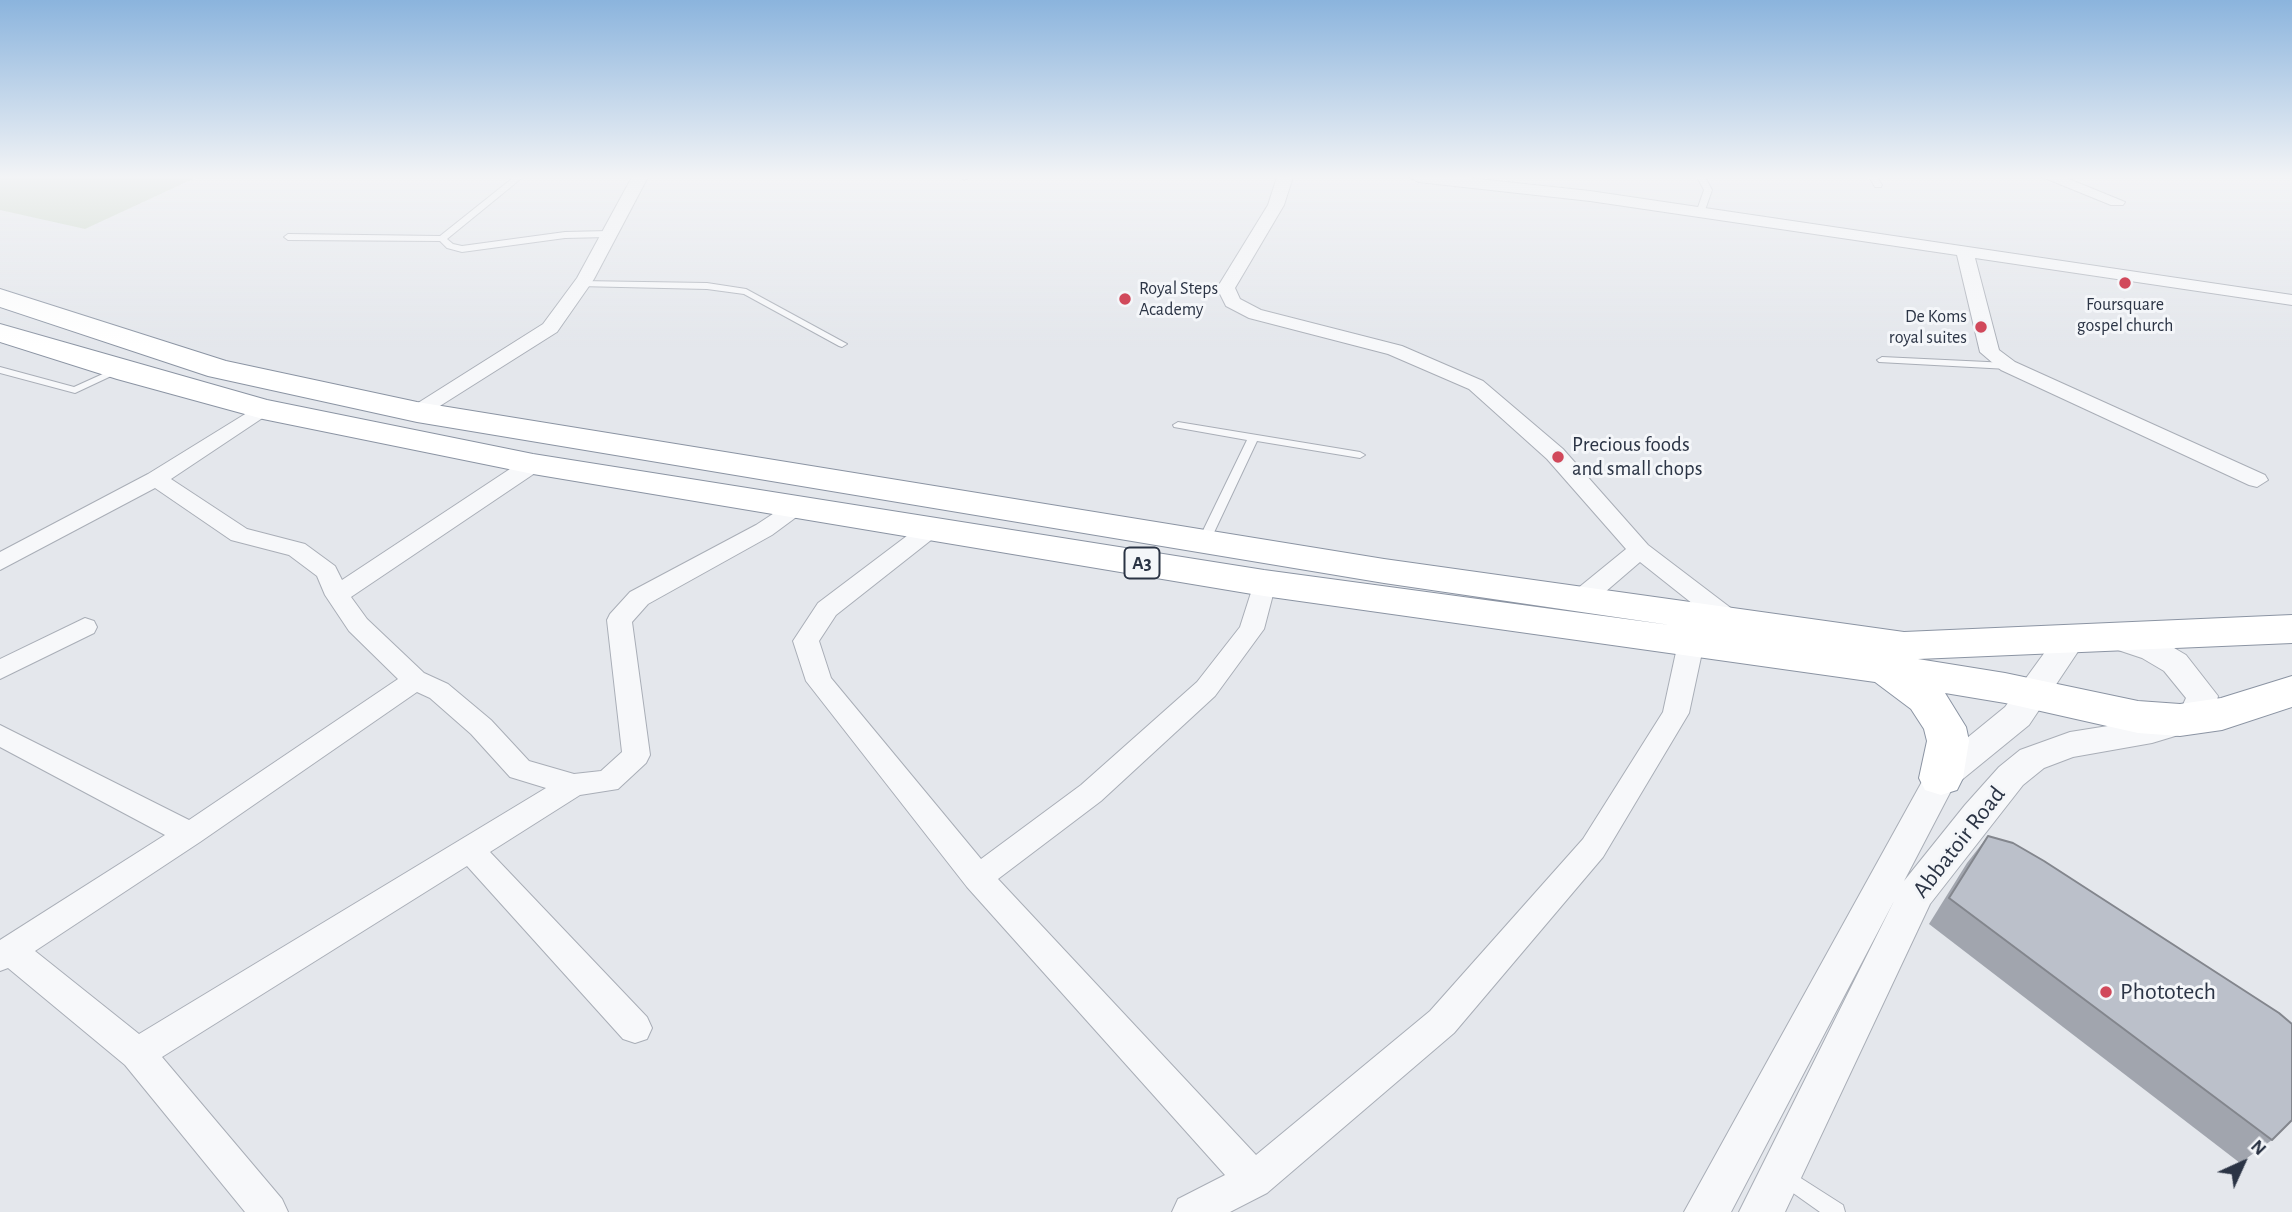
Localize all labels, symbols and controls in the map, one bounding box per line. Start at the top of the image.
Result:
marker: Foursquare gospel church [2117,275,2133,291]
place label: Royal Steps Academy [1139,278,1218,320]
marker: Royal Steps Academy [1117,291,1133,307]
place label: Foursquare gospel church [2077,294,2173,336]
place label: De Koms royal suites [1889,306,1967,348]
marker: De Koms royal suites [1973,319,1989,335]
place label: Precious foods and small chops [1572,432,1703,482]
marker: Precious foods and small chops [1550,449,1566,465]
road number: A3 [1124,548,1160,578]
street label: Abbatoir Road [1906,780,2012,904]
place label: Phototech [2120,978,2216,1006]
marker: Phototech [2098,984,2114,1000]
north arrow [2208,1128,2278,1198]
text: N [2247,1136,2270,1159]

